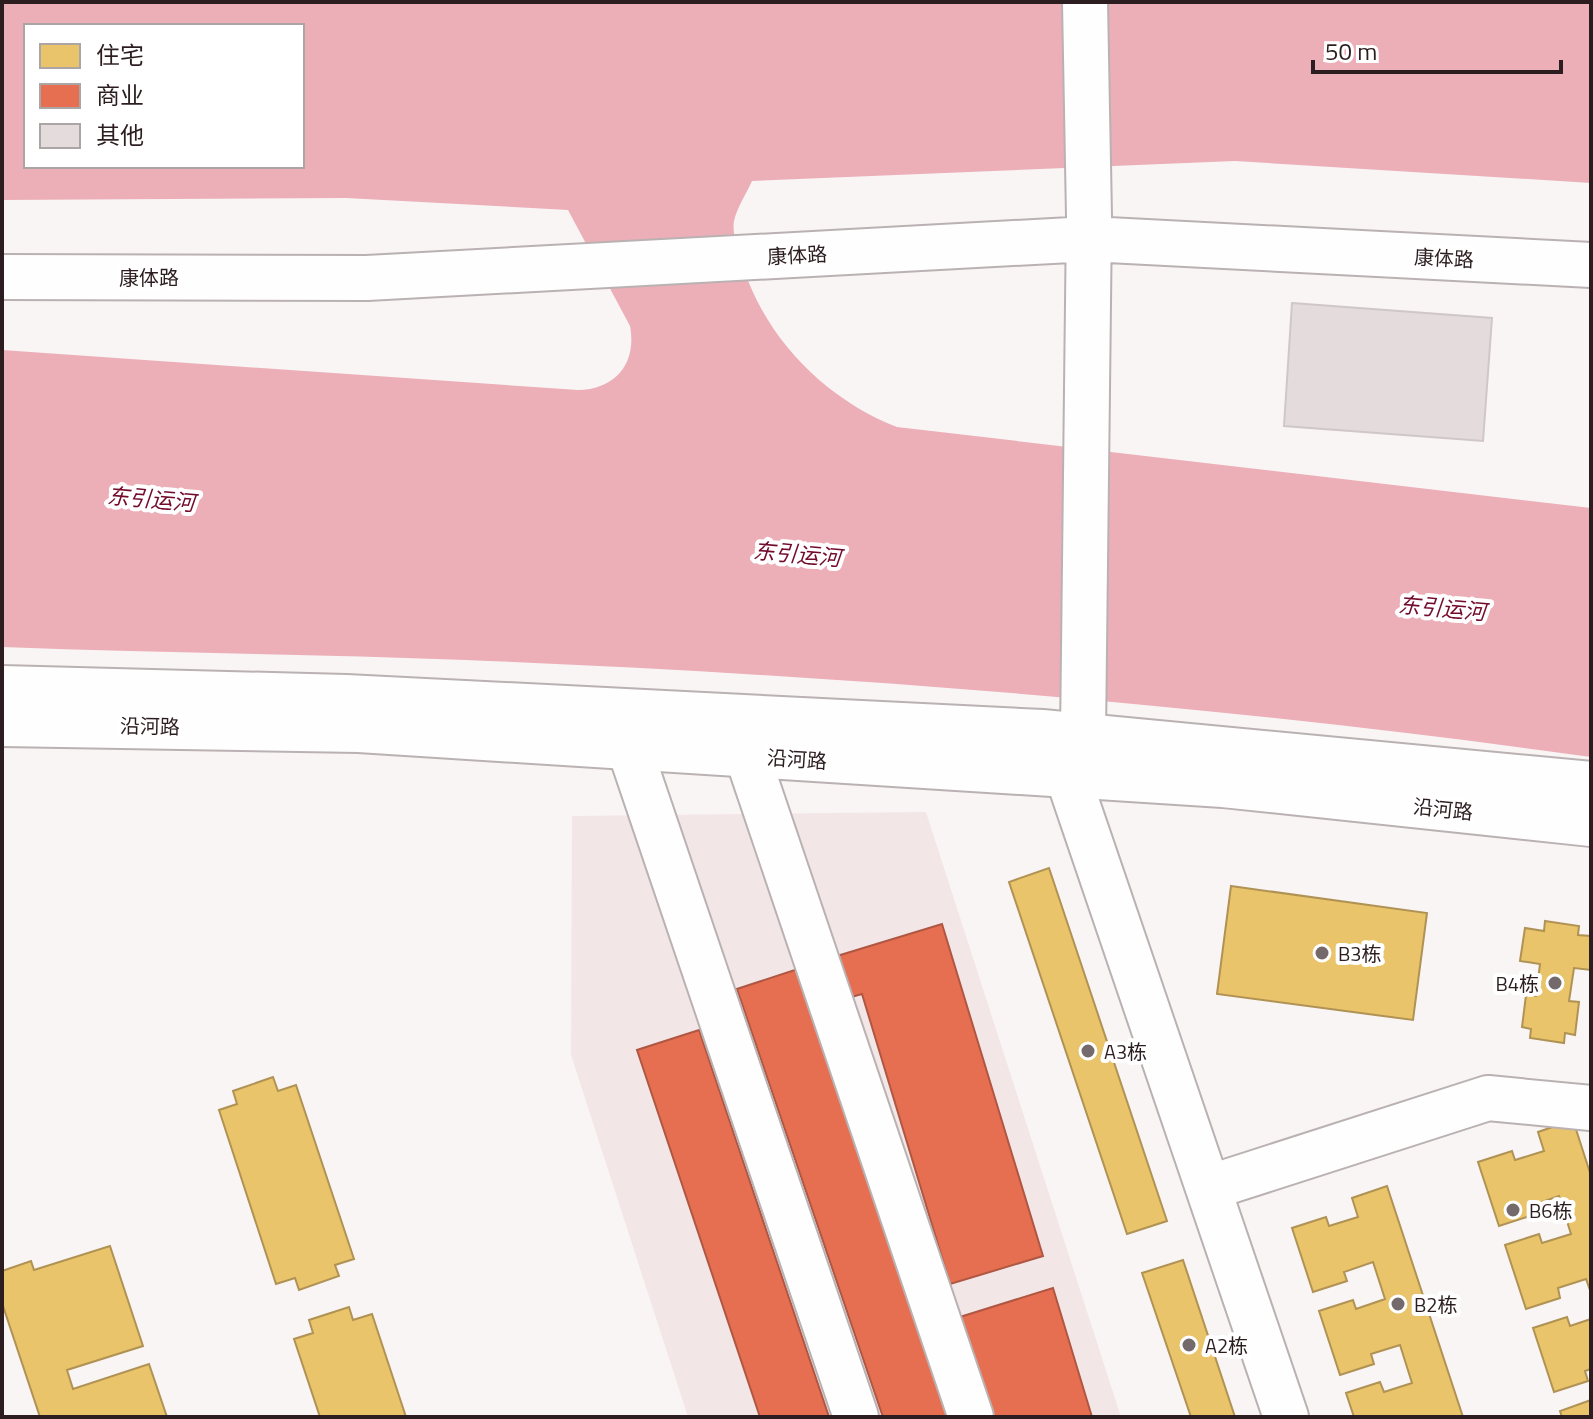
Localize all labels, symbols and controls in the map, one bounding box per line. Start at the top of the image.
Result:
legend [24,24,304,168]
scale bar [1313,24,1561,74]
text: 50 m [1325,33,1377,69]
text: 住宅 [96,37,144,73]
text: 商业 [96,77,144,113]
text: 其他 [96,117,144,153]
street label: 康体路 [766,238,828,272]
street label: 康体路 [1413,241,1475,275]
street label: 康体路 [119,262,179,293]
water label: 东引运河 [106,478,200,520]
water label: 东引运河 [752,533,846,575]
water label: 东引运河 [1397,587,1491,629]
street label: 沿河路 [120,710,180,742]
street label: 沿河路 [766,741,828,777]
street label: 沿河路 [1412,790,1474,828]
place label: B3栋 [1338,938,1382,969]
marker: B3栋 [1313,944,1331,962]
place label: B4栋 [1495,968,1539,999]
marker: B4栋 [1546,974,1564,992]
place label: A3栋 [1104,1036,1147,1067]
marker: A3栋 [1079,1042,1097,1060]
place label: B6栋 [1529,1195,1573,1226]
marker: B6栋 [1504,1201,1522,1219]
place label: B2栋 [1414,1289,1458,1320]
marker: B2栋 [1389,1295,1407,1313]
place label: A2栋 [1205,1330,1248,1361]
marker: A2栋 [1180,1336,1198,1354]

